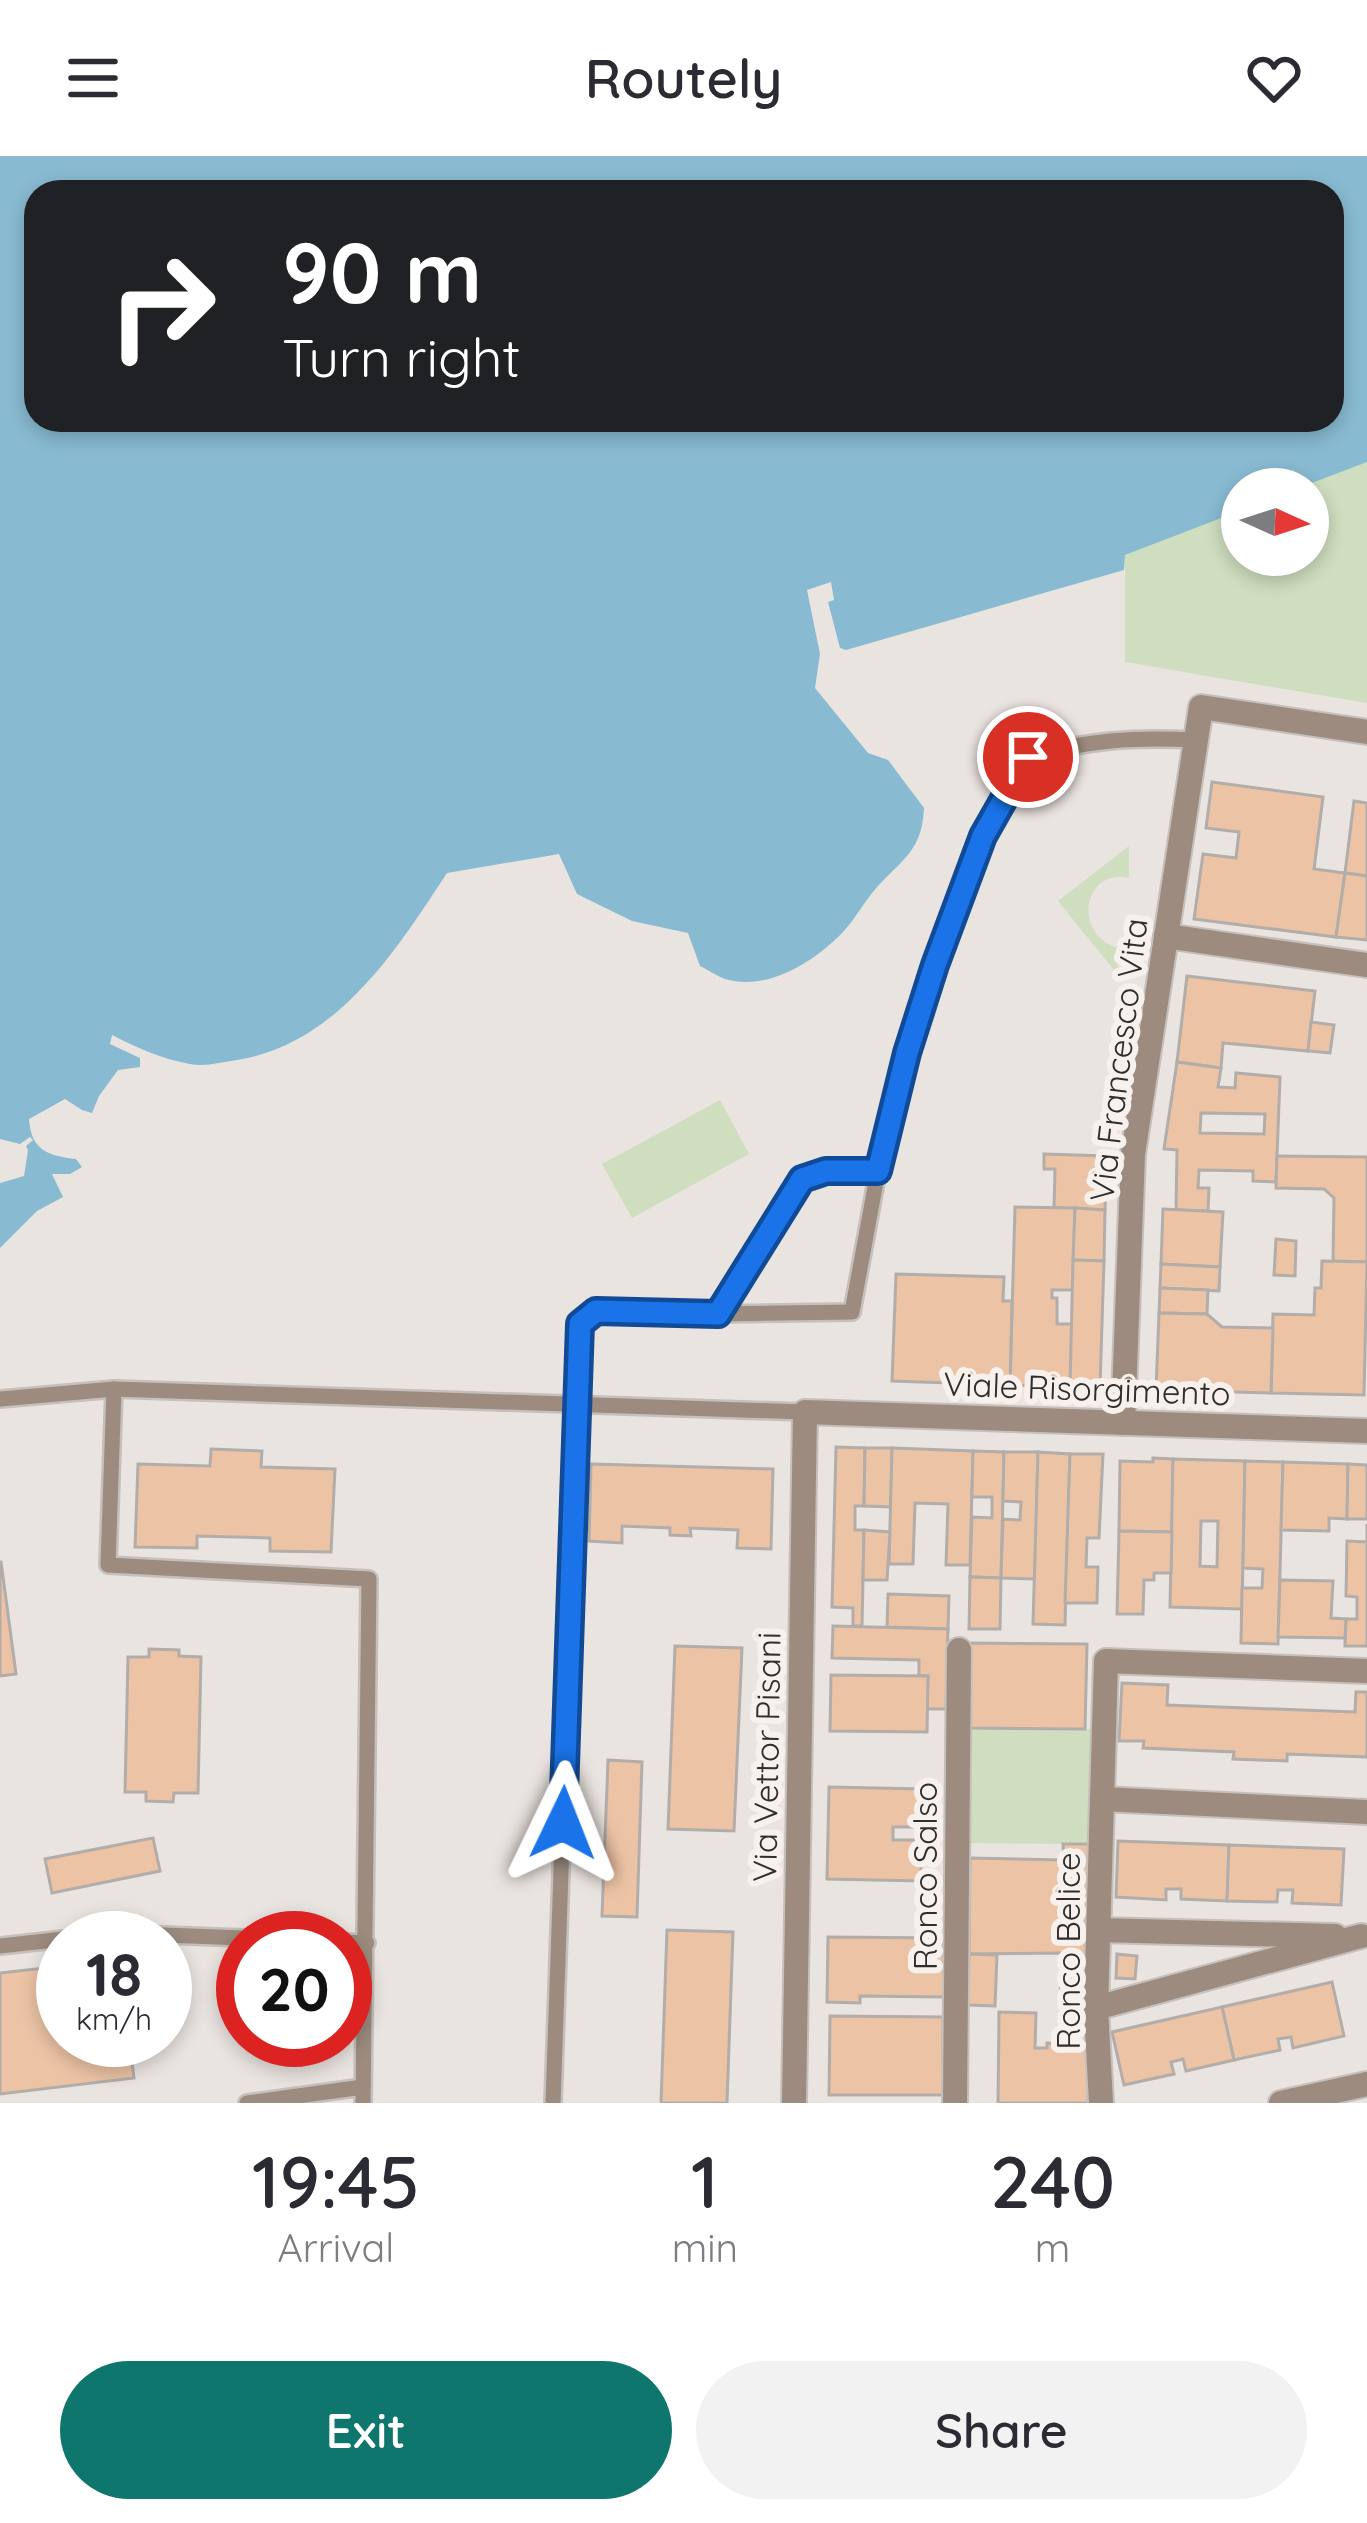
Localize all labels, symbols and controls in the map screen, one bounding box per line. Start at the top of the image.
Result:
text: Routely [585,44,782,112]
icon: menu [60,45,126,111]
icon: heart [1241,45,1307,111]
text: 90 m [282,219,482,324]
icon: right [84,228,240,384]
text: Turn right [282,323,521,391]
north arrow [1221,468,1329,576]
map controls [1221,468,1329,576]
pin [977,706,1079,808]
icon: arrive [995,724,1061,790]
street label: Via Francesco Vita [1080,916,1156,1204]
street label: Viale Risorgimento [943,1363,1231,1413]
street label: Via Vettor Pisani [743,1632,789,1882]
position arrow [500,1760,626,1886]
street label: Ronco Salso [904,1782,945,1970]
street label: Ronco Belice [1047,1852,1088,2050]
speed limit sign: 20 [216,1911,372,2067]
text: 18 [86,1936,142,2011]
text: km/h [76,2000,152,2038]
text: 19:45 [252,2136,420,2226]
text: 1 [691,2136,719,2226]
text: 240 [990,2136,1115,2226]
text: Arrival [277,2223,394,2272]
text: min [672,2223,738,2272]
text: m [1035,2223,1070,2272]
button: Exit [60,2361,672,2499]
button: Share [696,2361,1307,2499]

